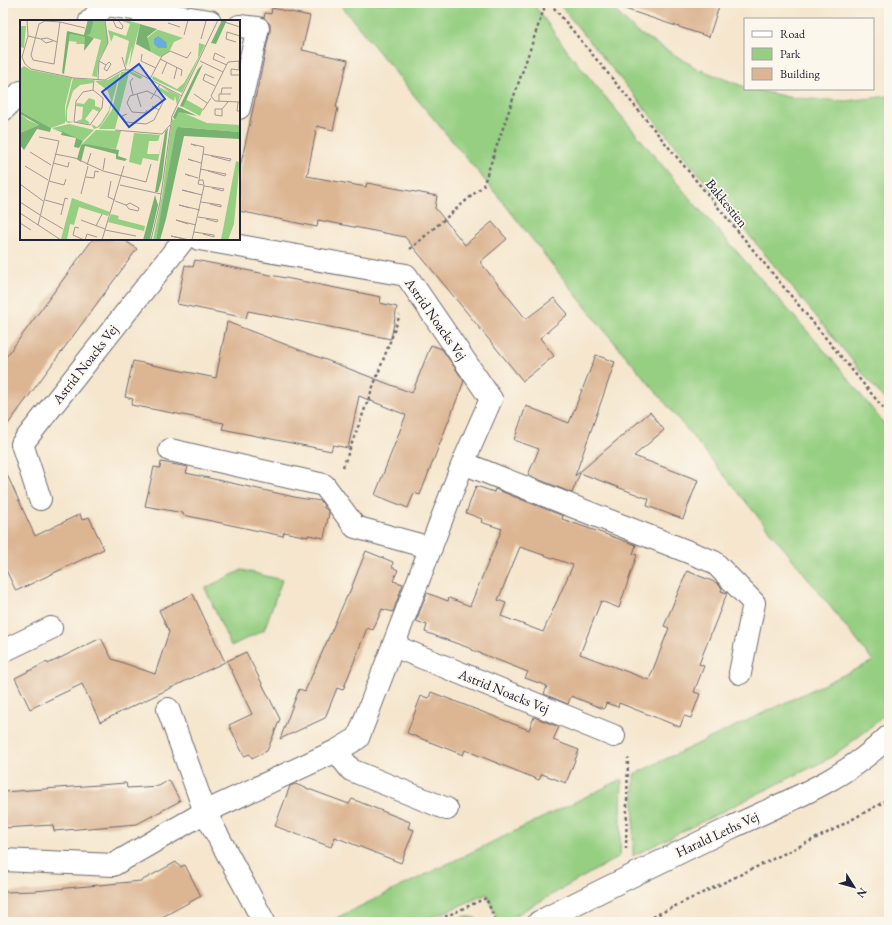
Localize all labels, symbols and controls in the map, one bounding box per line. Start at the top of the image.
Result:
legend [744,18,874,90]
inset map [20,20,240,240]
text: Road [780,26,806,42]
text: Park [780,46,801,62]
text: Building [780,66,821,82]
street label: Bakkestien [702,175,752,232]
street label: Astrid Noacks Vej [400,274,471,364]
street label: Astrid Noacks Vej [48,321,122,408]
street label: Astrid Noacks Vej [455,664,552,717]
street label: Harald Leths Vej [673,807,761,861]
north arrow [834,867,874,907]
text: N [854,885,870,901]

